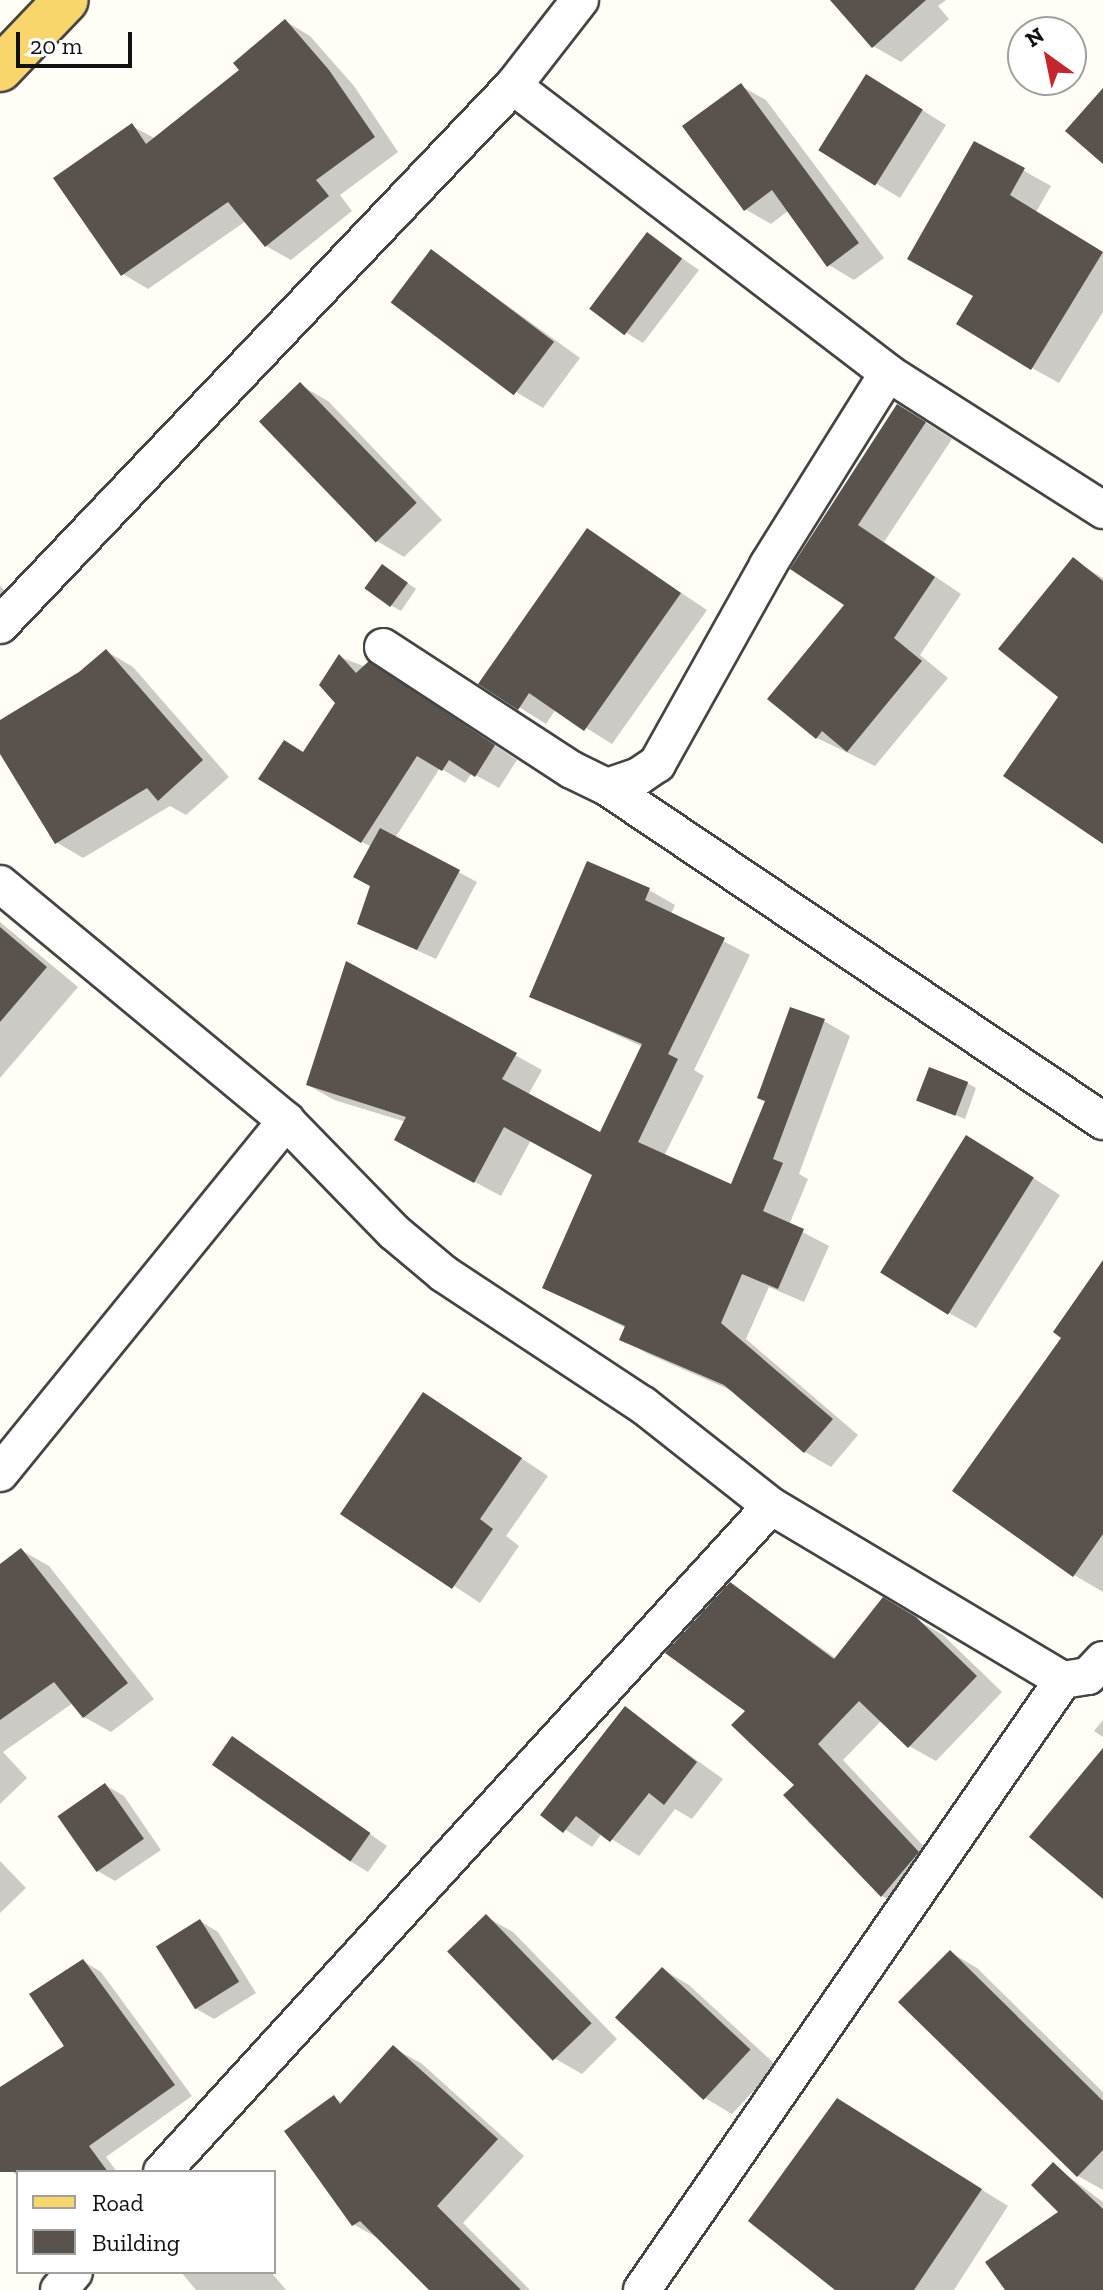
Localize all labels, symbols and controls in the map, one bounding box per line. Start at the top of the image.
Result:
scale bar [20,16,136,66]
north arrow [1007,16,1087,96]
text: N [1020,21,1049,53]
text: 20 m [30,31,82,60]
legend [16,2170,276,2274]
text: Road [92,2188,144,2217]
text: Building [92,2228,180,2257]

